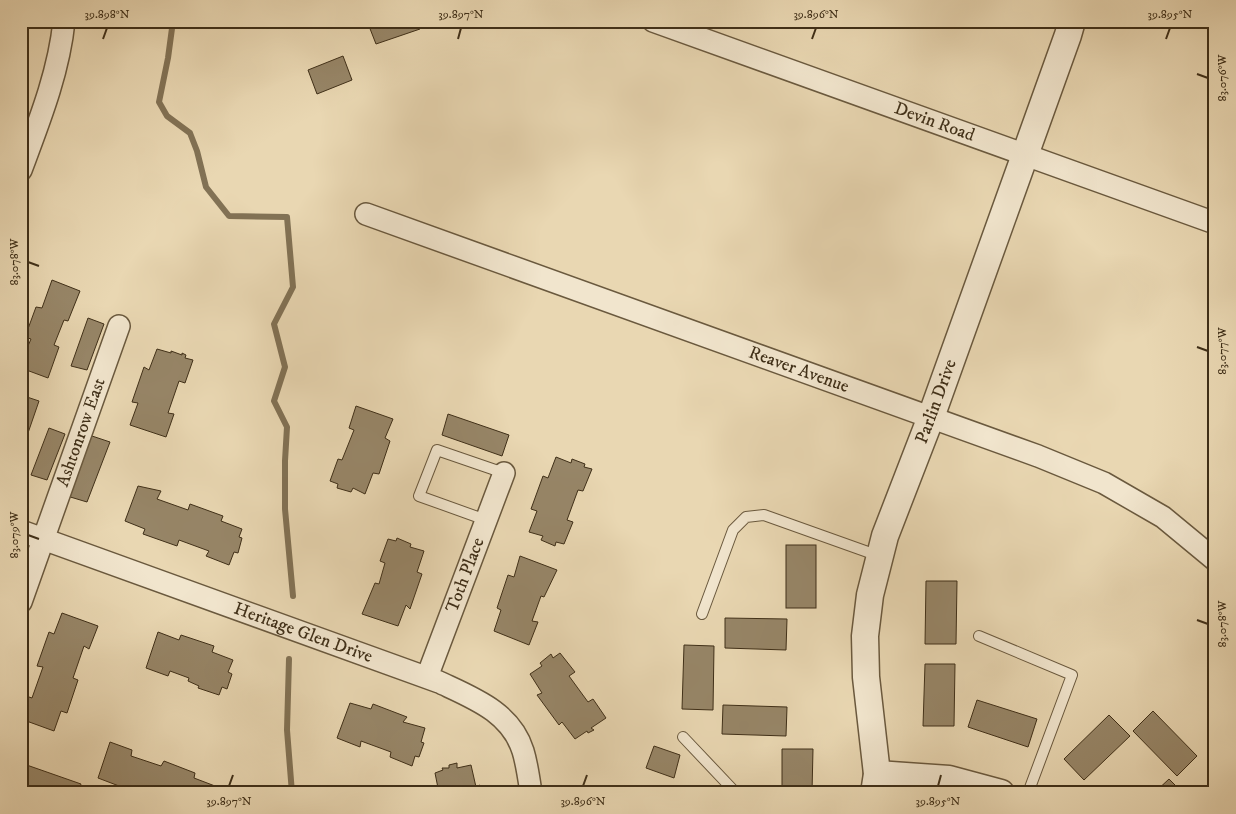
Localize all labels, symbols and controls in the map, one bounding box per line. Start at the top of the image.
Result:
text: 39.898°N [85,7,130,22]
text: 39.897°N [438,7,484,22]
text: 39.896°N [793,7,839,22]
text: 39.895°N [1148,7,1193,22]
text: 83.076°W [1215,53,1230,102]
street label: Devin Road [891,98,978,147]
text: 83.078°W [7,238,22,285]
text: 83.077°W [1215,326,1230,375]
street label: Reaver Avenue [746,342,852,398]
street label: Parlin Drive [911,356,962,447]
street label: Ashtonrow East [52,375,111,490]
text: 83.079°W [7,511,22,558]
street label: Toth Place [441,535,490,616]
street label: Heritage Glen Drive [231,598,375,668]
text: 83.078°W [1215,600,1230,647]
text: 39.897°N [206,794,252,809]
text: 39.896°N [560,794,606,809]
text: 39.895°N [916,794,961,809]

